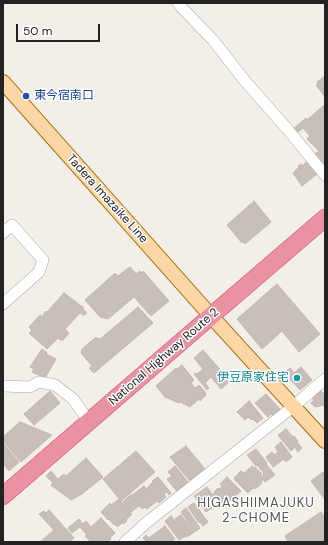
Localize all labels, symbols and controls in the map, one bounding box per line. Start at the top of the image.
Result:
scale bar [18,16,102,42]
text: 50 m [23,23,52,39]
place label: 東今宿南口 [34,89,94,103]
marker: 東今宿南口 [21,91,31,101]
street label: Tadera Imazaike Line [63,152,151,246]
street label: National Highway Route 2 [106,305,222,409]
place label: 伊豆原家住宅 [217,371,289,385]
marker: 伊豆原家住宅 [292,373,302,383]
district label: HIGASHIIMAJUKU 2-CHOME [197,496,315,527]

